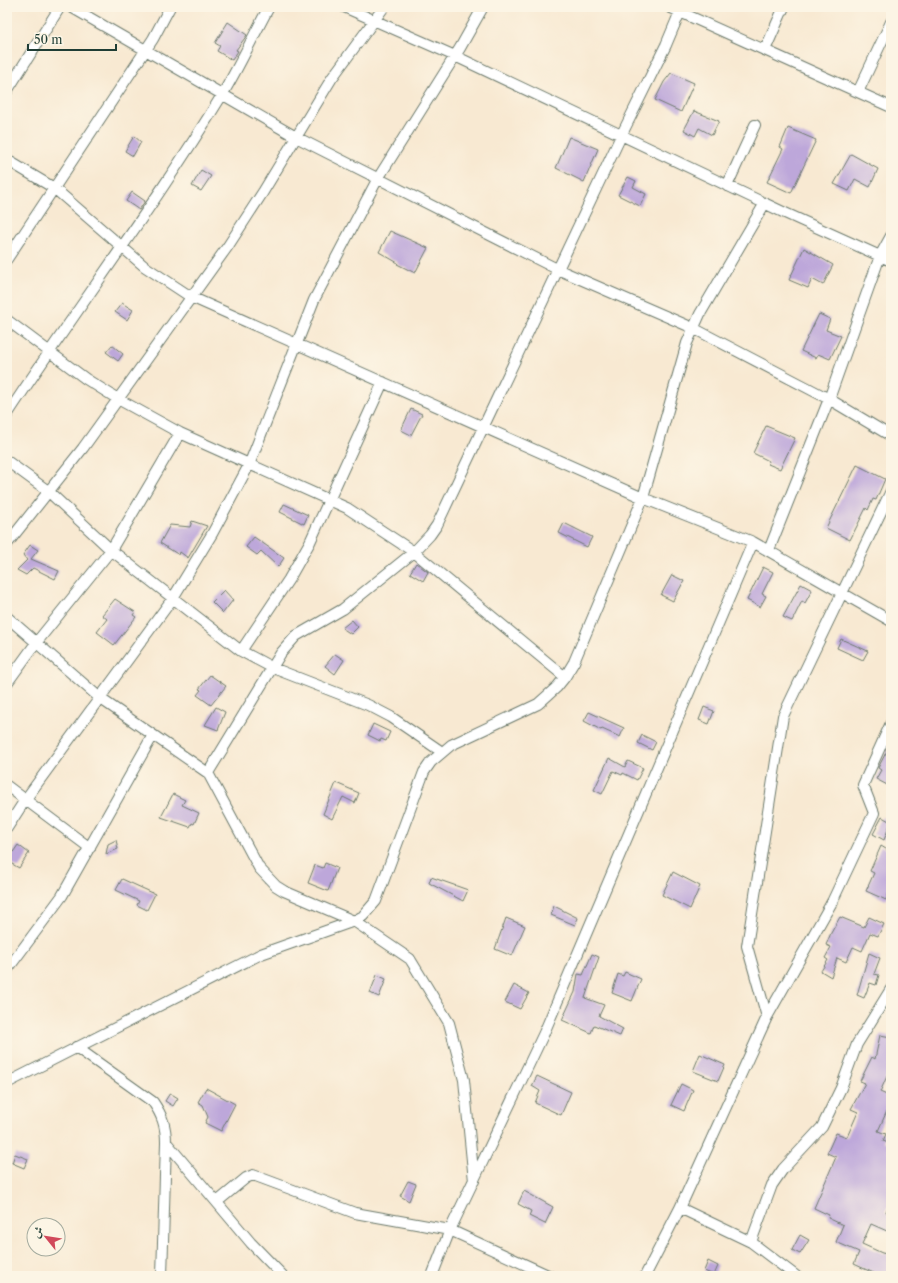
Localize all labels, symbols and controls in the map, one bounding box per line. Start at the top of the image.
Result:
scale bar [28,26,116,52]
text: 50 m [34,32,63,47]
north arrow [26,1217,66,1257]
text: ش [29,1224,46,1240]

